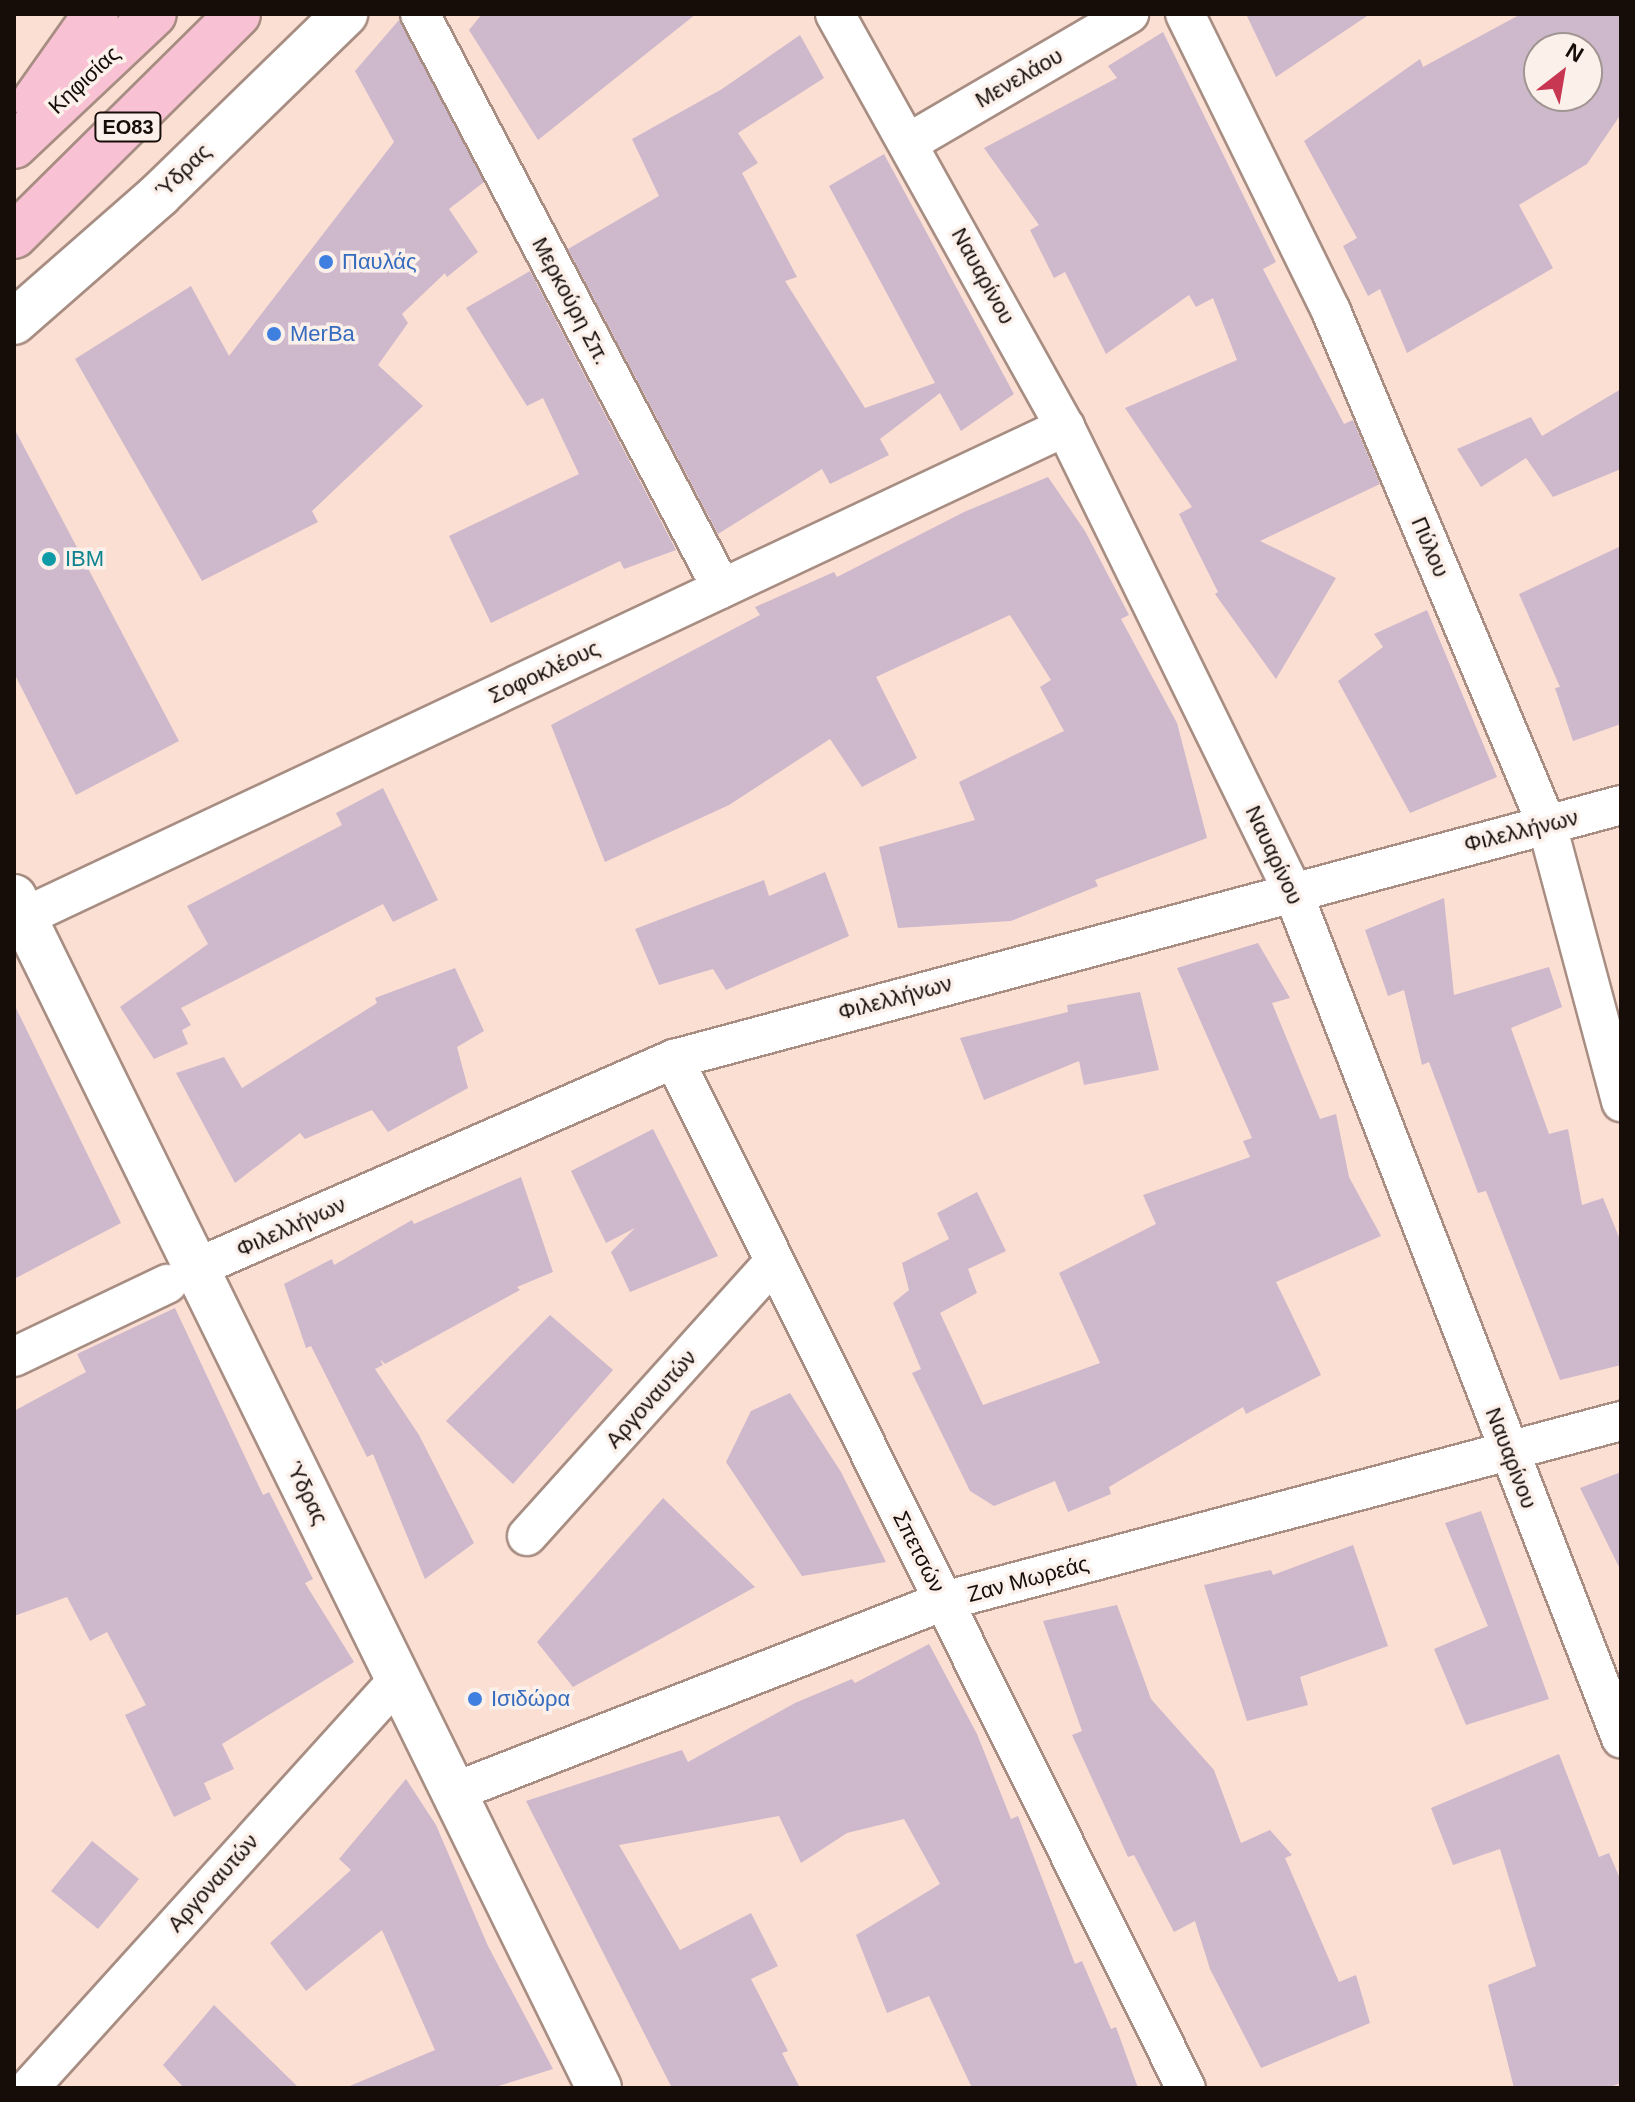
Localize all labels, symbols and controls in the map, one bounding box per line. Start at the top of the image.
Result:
north arrow [1523,32,1603,112]
text: N [1561,38,1588,68]
street label: Κηφισίας [43,40,125,120]
street label: Μενελάου [971,42,1067,114]
road number: ΕΟ83 [94,111,162,143]
street label: Ύδρας [150,138,216,204]
street label: Ναυαρίνου [946,223,1020,329]
street label: Μερκούρη Σπ. [526,233,616,369]
place label: Παυλάς [342,249,417,275]
marker: Παυλάς [317,253,335,271]
place label: MerBa [290,321,355,347]
marker: MerBa [265,325,283,343]
street label: Πύλου [1406,513,1454,581]
place label: IBM [65,546,104,572]
marker: IBM [40,550,58,568]
street label: Σοφοκλέους [484,635,604,709]
street label: Ναυαρίνου [1240,801,1308,909]
street label: Φιλελλήνων [1461,804,1581,858]
street label: Φιλελλήνων [835,970,955,1026]
street label: Φιλελλήνων [232,1191,350,1263]
street label: Αργοναυτών [600,1345,702,1453]
street label: Ναυαρίνου [1480,1404,1542,1512]
street label: Ύδρας [280,1457,334,1529]
street label: Σπετσών [887,1507,951,1597]
street label: Ζαν Μωρεάς [964,1550,1092,1608]
place label: Ισιδώρα [491,1686,570,1712]
marker: Ισιδώρα [466,1690,484,1708]
street label: Αργοναυτών [162,1829,264,1937]

